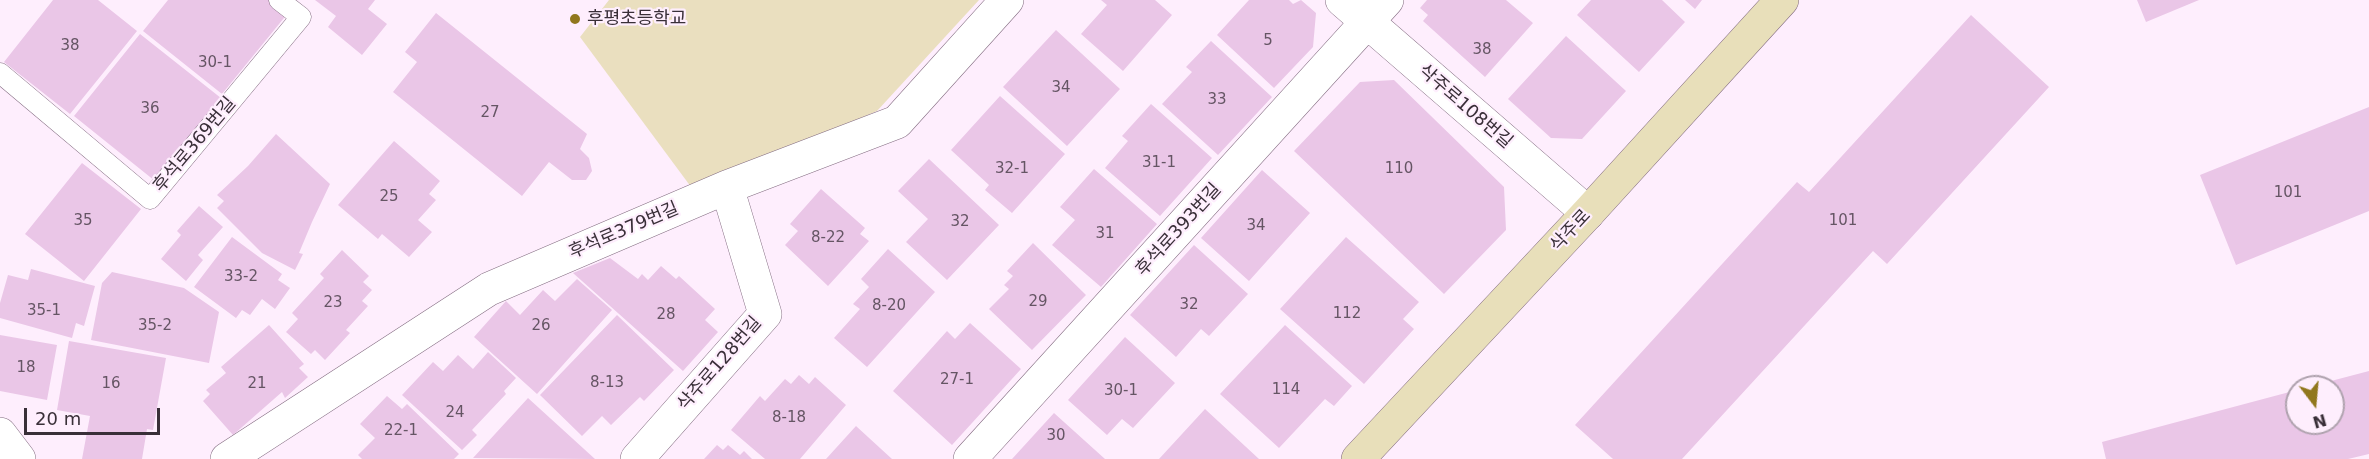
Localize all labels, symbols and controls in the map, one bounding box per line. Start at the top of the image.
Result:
place label: 후평초등학교 [587,8,686,30]
marker: 후평초등학교 [568,12,582,26]
house number: 5 [1263,32,1273,50]
house number: 38 [60,37,80,55]
house number: 38 [1472,41,1492,59]
house number: 30-1 [198,54,232,72]
street label: 삭주로108번길 [1414,60,1516,154]
house number: 34 [1051,79,1071,97]
house number: 33 [1207,91,1227,109]
street label: 후석로369번길 [149,93,241,197]
house number: 36 [140,100,160,118]
house number: 27 [480,104,500,122]
house number: 31-1 [1142,154,1176,172]
house number: 32-1 [995,160,1029,178]
house number: 110 [1385,160,1413,178]
street label: 후석로393번길 [1132,179,1226,281]
house number: 101 [2274,184,2302,202]
house number: 25 [379,188,399,206]
street label: 후석로379번길 [566,198,682,264]
street label: 삭주로 [1546,205,1596,257]
house number: 35 [73,212,93,230]
house number: 101 [1829,212,1857,230]
house number: 32 [950,213,970,231]
house number: 34 [1246,217,1266,235]
house number: 31 [1095,225,1115,243]
house number: 8-22 [811,229,845,247]
house number: 33-2 [224,268,258,286]
house number: 29 [1028,293,1048,311]
house number: 23 [323,294,343,312]
house number: 32 [1179,296,1199,314]
house number: 8-20 [872,297,906,315]
house number: 35-1 [27,302,61,320]
house number: 112 [1333,305,1361,323]
house number: 28 [656,306,676,324]
street label: 삭주로128번길 [673,313,767,415]
house number: 35-2 [138,317,172,335]
house number: 26 [531,317,551,335]
house number: 18 [16,359,36,377]
house number: 27-1 [940,371,974,389]
house number: 8-13 [590,374,624,392]
house number: 16 [101,375,121,393]
house number: 21 [247,375,267,393]
north arrow [2285,375,2345,435]
house number: 114 [1272,381,1300,399]
house number: 30-1 [1104,382,1138,400]
scale bar [27,396,164,434]
house number: 24 [445,404,465,422]
text: 20 m [35,408,81,429]
house number: 8-18 [772,409,806,427]
text: N [2311,410,2329,432]
house number: 22-1 [384,422,418,440]
house number: 30 [1046,427,1066,445]

